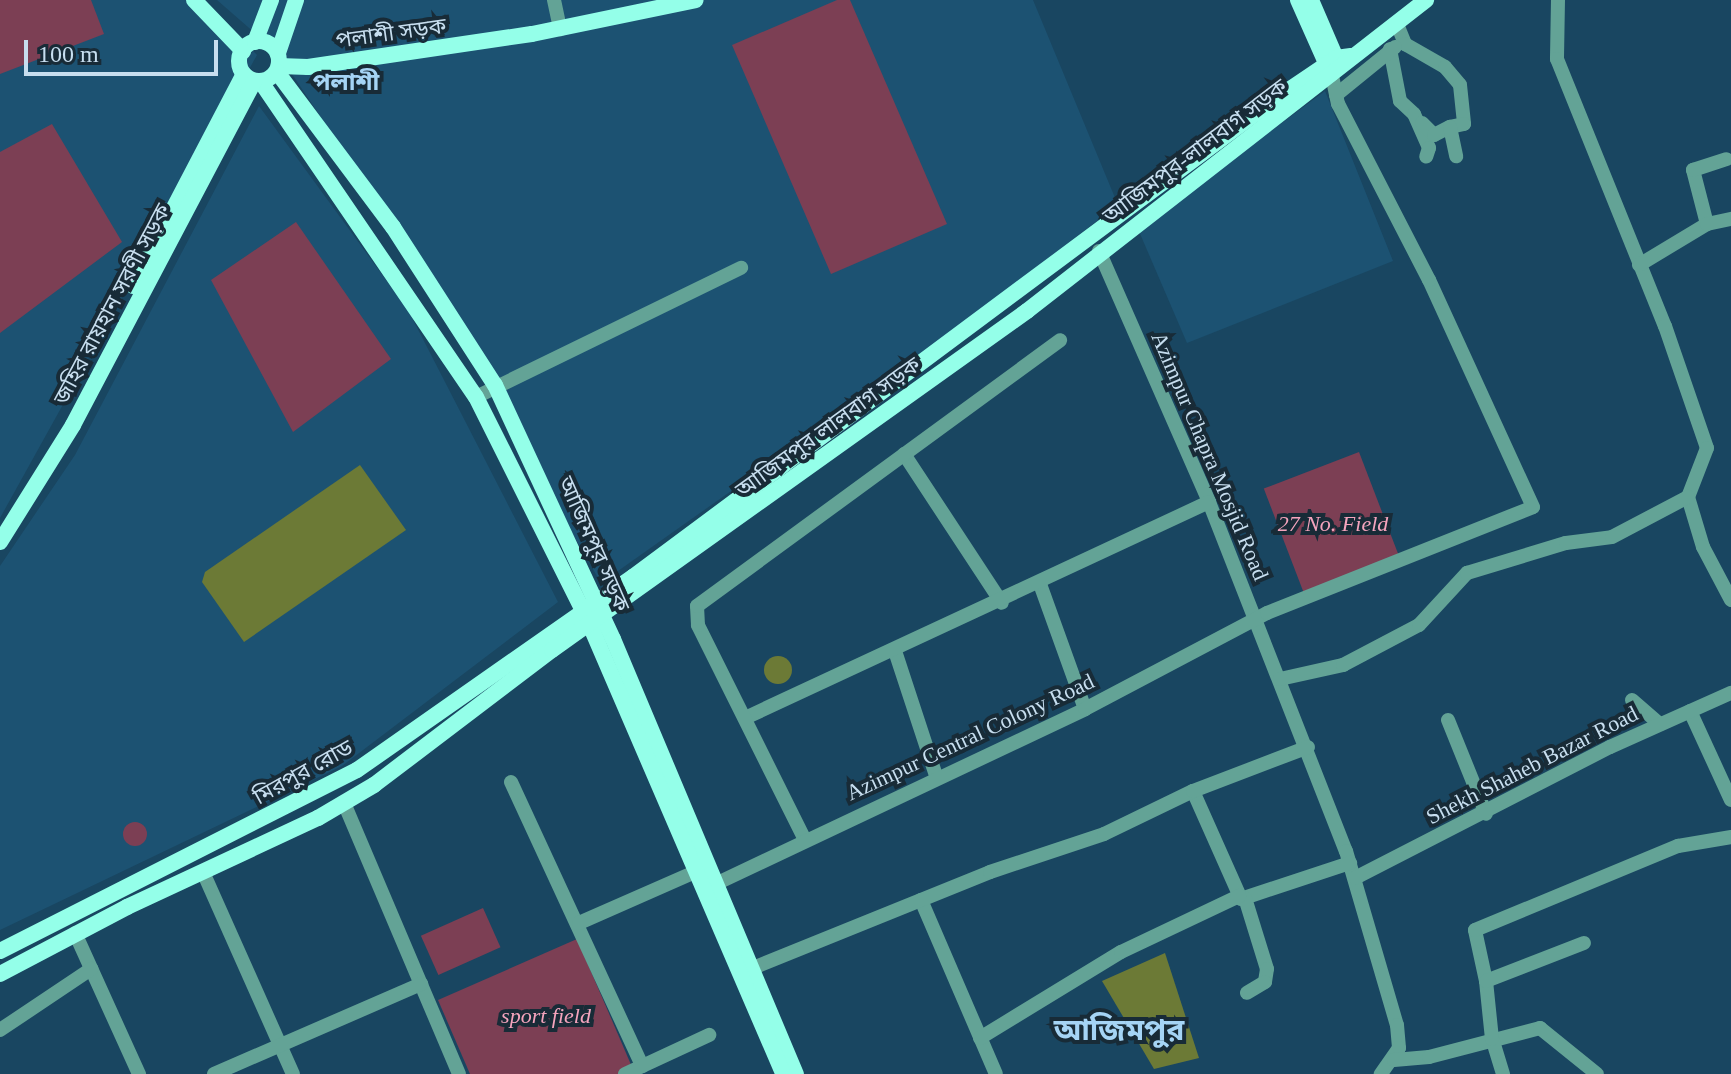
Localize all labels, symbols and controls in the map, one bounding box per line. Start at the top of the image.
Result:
street label: পলাশী সড়ক [334,12,448,54]
scale bar [28,24,222,74]
text: 100 m [38,41,99,67]
district label: পলাশী [313,69,379,97]
street label: আজিমপুর-লালবাগ সড়ক [1098,73,1292,229]
street label: জহির রায়হান সরণী সড়ক [48,199,176,409]
street label: Azimpur Chapra Mosjid Road [1146,328,1274,584]
street label: আজিমপুর লালবাগ সড়ক [730,351,926,503]
street label: আজিমপুর সড়ক [552,472,636,616]
park label: 27 No. Field [1278,511,1388,537]
street label: Azimpur Central Colony Road [842,668,1098,806]
street label: Shekh Shaheb Bazar Road [1422,700,1642,830]
street label: মিরপুর রোড [249,734,357,810]
park label: sport field [501,1003,591,1029]
district label: আজিমপুর [1054,1012,1184,1048]

